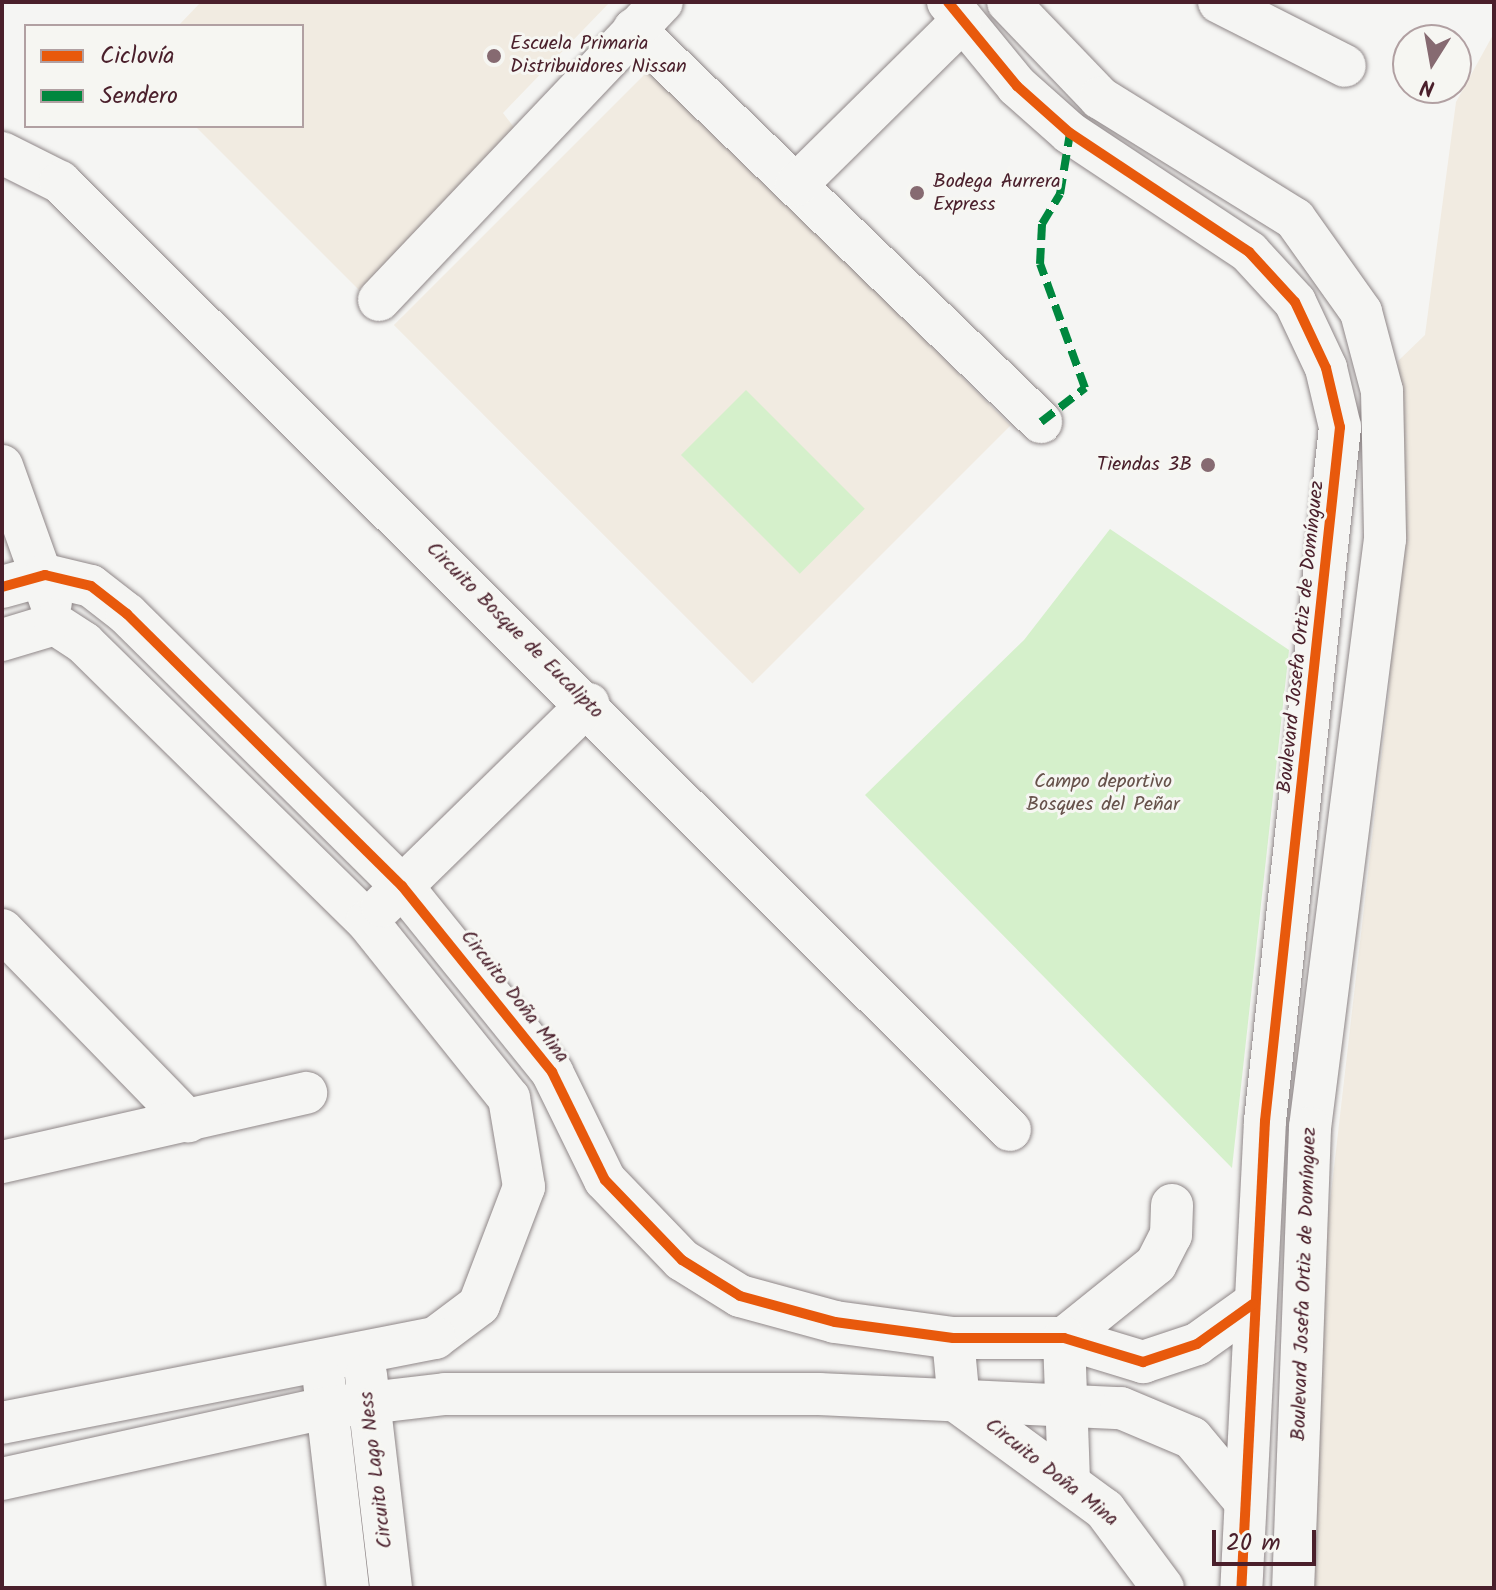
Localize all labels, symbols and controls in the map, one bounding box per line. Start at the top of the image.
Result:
legend [24,24,304,128]
north arrow [1392,24,1472,104]
place label: Escuela Primaria Distribuidores Nissan [510,32,687,79]
text: Ciclovía [100,37,175,76]
marker: Escuela Primaria Distribuidores Nissan [485,47,503,65]
text: N [1418,68,1438,105]
text: Sendero [100,77,178,116]
place label: Bodega Aurrera Express [933,170,1061,217]
marker: Bodega Aurrera Express [908,184,926,202]
place label: Tiendas 3B [1097,453,1192,477]
marker: Tiendas 3B [1199,456,1217,474]
street label: Boulevard Josefa Ortiz de Domínguez [1274,480,1330,794]
street label: Circuito Bosque de Eucalipto [420,537,608,725]
park label: Campo deportivo Bosques del Peñar [1026,771,1180,818]
street label: Circuito Doña Mina [455,926,573,1068]
street label: Boulevard Josefa Ortiz de Domínguez [1288,1127,1322,1441]
street label: Circuito Lago Ness [355,1390,399,1550]
street label: Circuito Doña Mina [980,1414,1122,1532]
scale bar [1216,1514,1320,1564]
text: 20 m [1226,1524,1281,1563]

